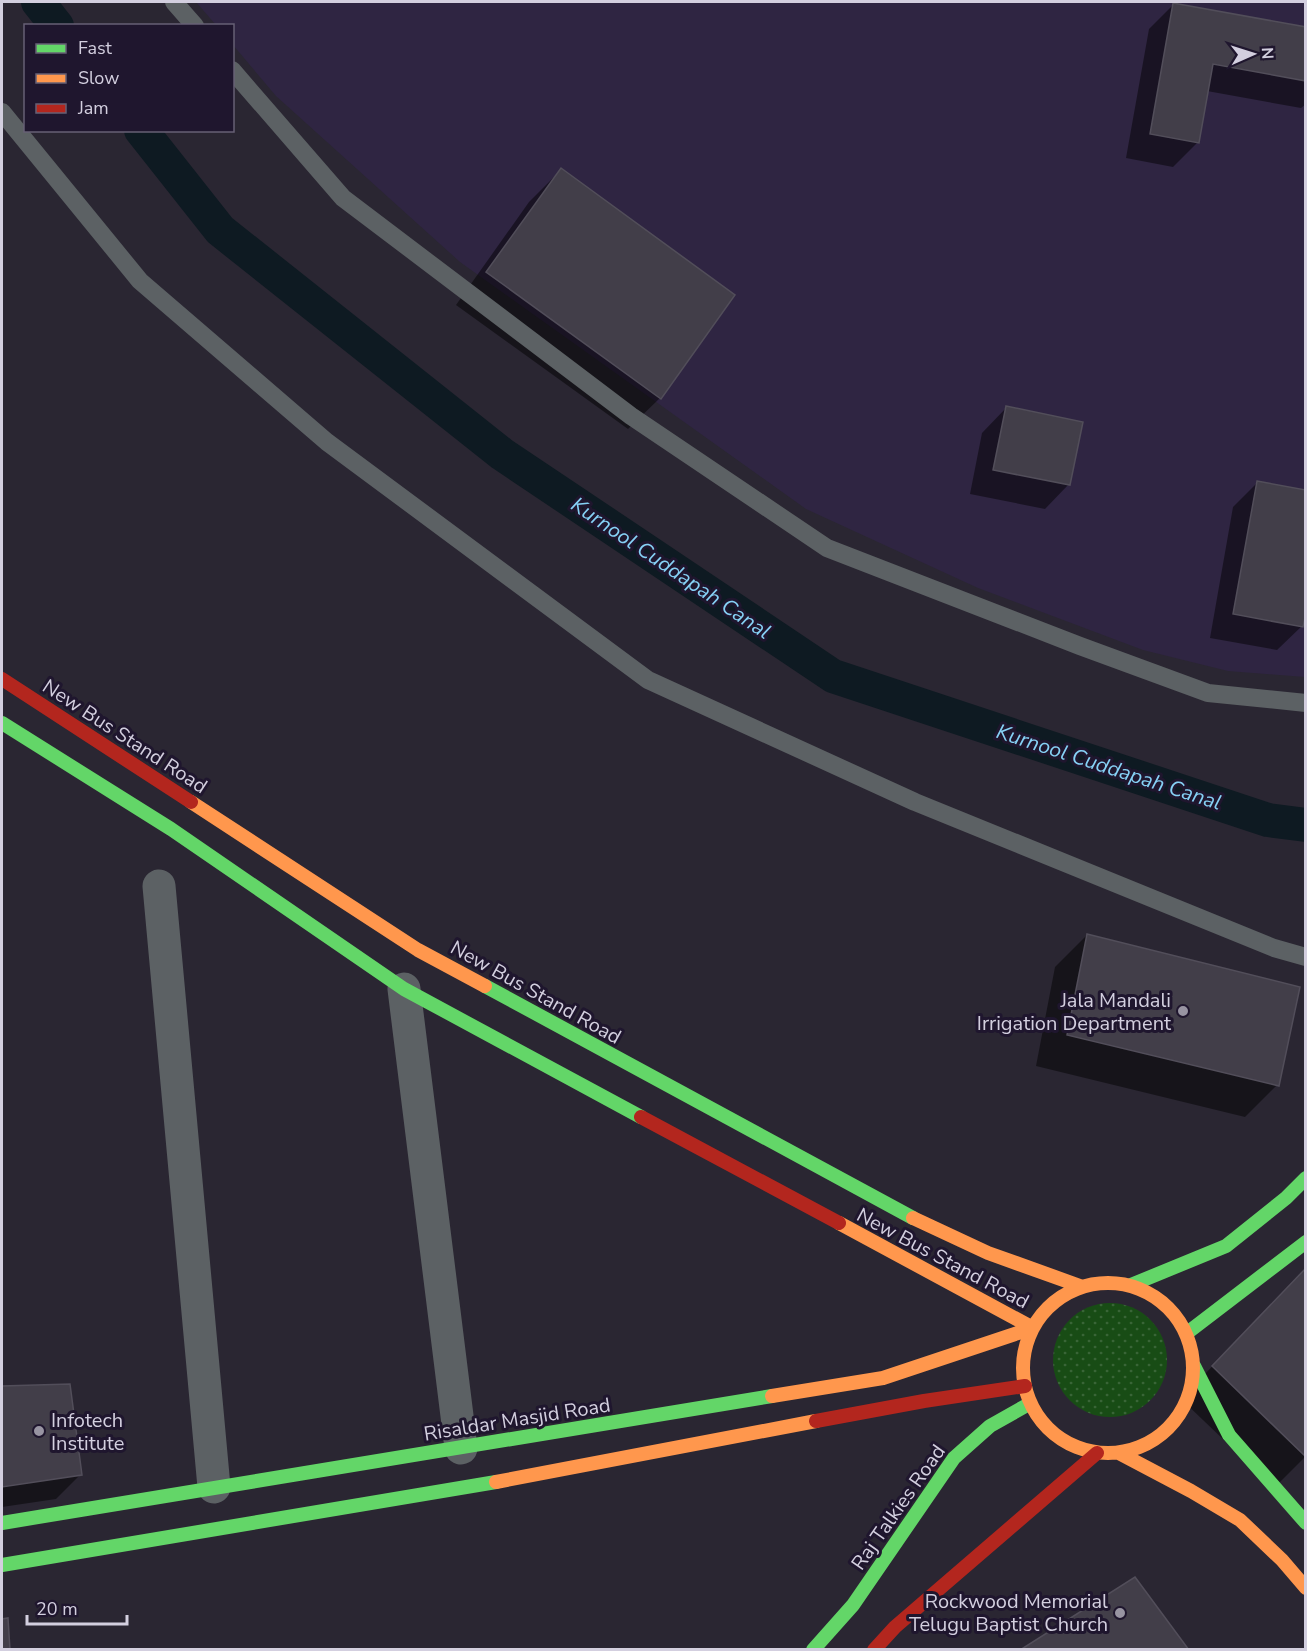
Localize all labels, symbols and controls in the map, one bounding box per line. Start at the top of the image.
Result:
legend [24,24,234,132]
north arrow [1223,24,1283,84]
text: Fast [78,36,113,60]
text: N [1256,47,1278,60]
text: Slow [78,66,119,90]
text: Jam [77,96,109,120]
water label: Kurnool Cuddapah Canal [566,491,776,645]
street label: New Bus Stand Road [37,673,212,800]
water label: Kurnool Cuddapah Canal [993,717,1225,817]
street label: New Bus Stand Road [446,934,626,1051]
place label: Jala Mandali Irrigation Department [977,987,1172,1037]
marker: Jala Mandali Irrigation Department [1176,1004,1190,1018]
street label: New Bus Stand Road [852,1202,1034,1315]
street label: Risaldar Masjid Road [422,1391,612,1448]
place label: Infotech Institute [51,1407,124,1457]
marker: Infotech Institute [32,1424,46,1438]
street label: Raj Talkies Road [845,1439,952,1575]
scale bar [27,1588,128,1626]
place label: Rockwood Memorial Telugu Baptist Church [909,1588,1108,1638]
text: 20 m [36,1597,78,1621]
marker: Rockwood Memorial Telugu Baptist Church [1113,1606,1127,1620]

